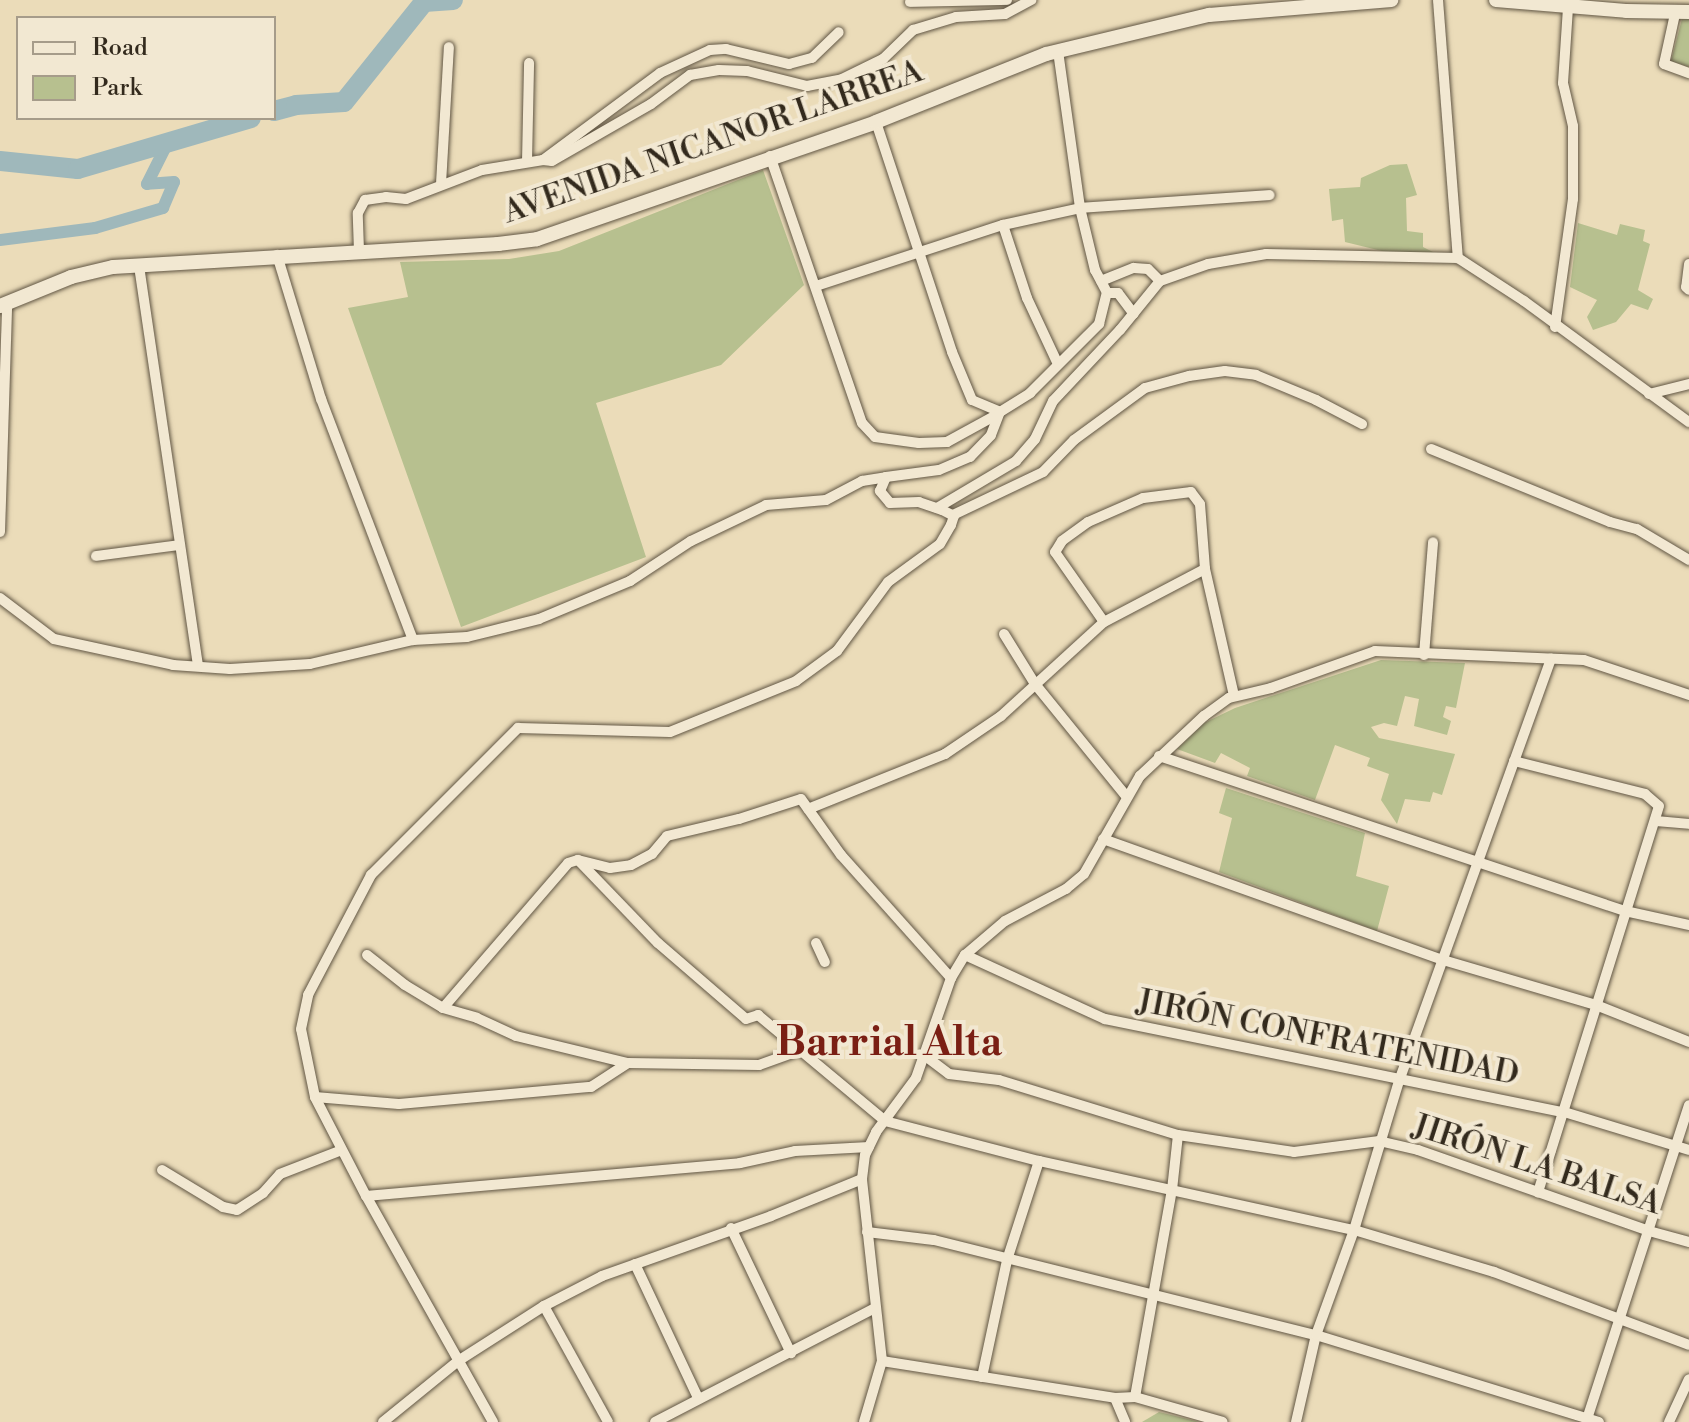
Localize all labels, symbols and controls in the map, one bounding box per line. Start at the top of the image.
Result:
legend [16,16,276,120]
text: Road [92,33,148,63]
street label: AVENIDA NICANOR LARREA [498,52,928,232]
text: Park [92,73,142,103]
street label: JIRÓN CONFRATENIDAD [1134,982,1522,1094]
district label: Barrial Alta [776,1019,1002,1067]
street label: JIRÓN LA BALSA [1408,1107,1666,1223]

